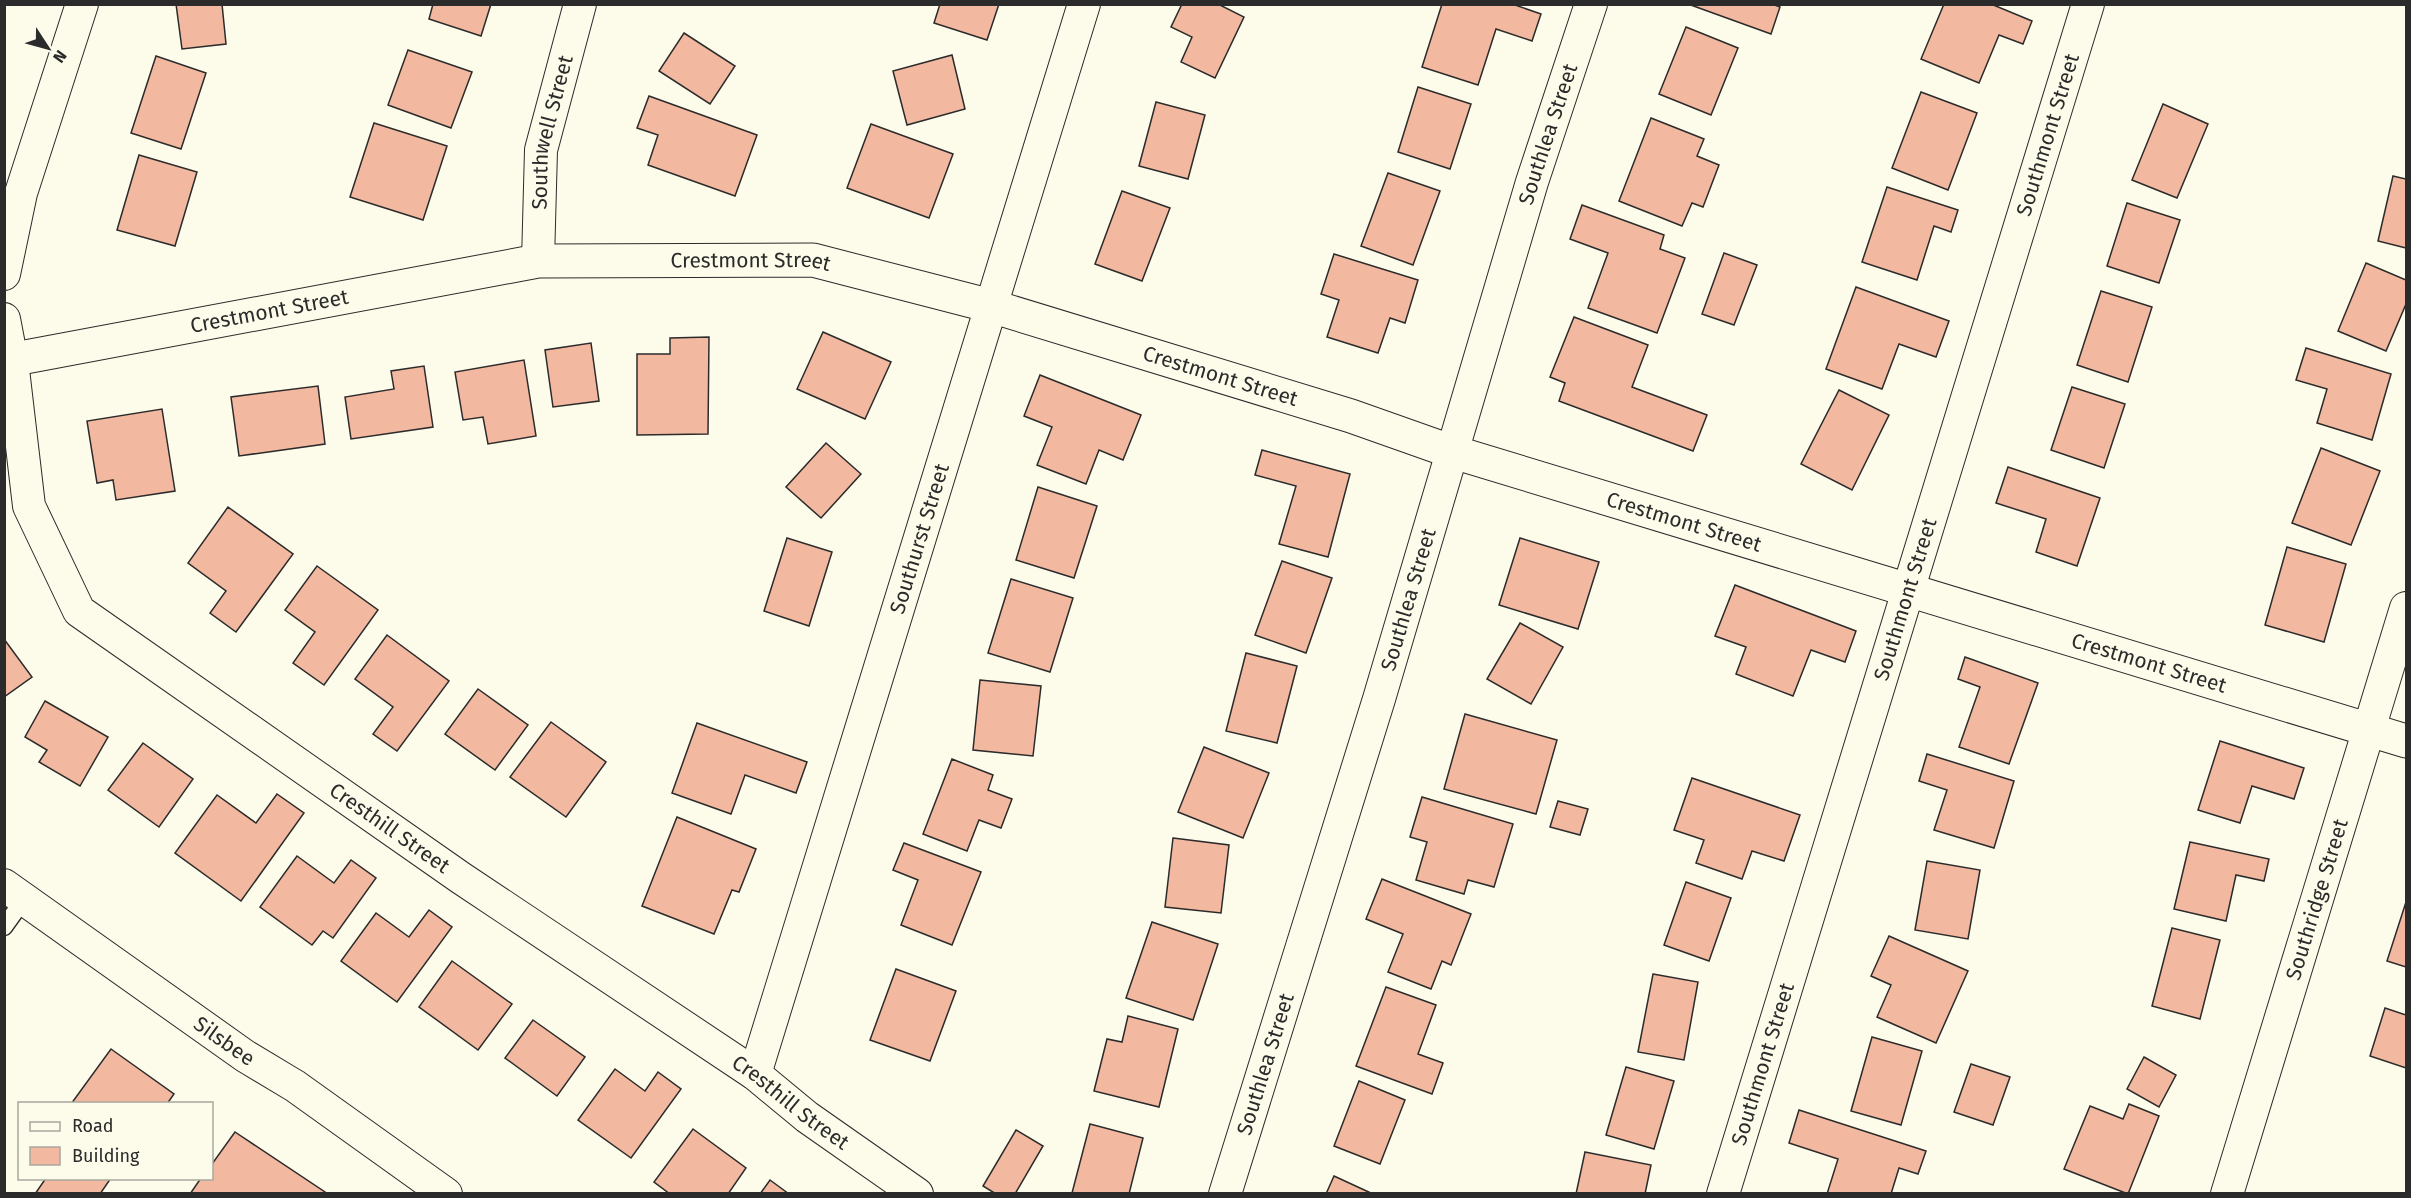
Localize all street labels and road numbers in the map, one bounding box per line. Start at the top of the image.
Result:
street label: Southmont Street [2011,50,2085,219]
street label: Southwell Street [526,52,579,210]
street label: Southlea Street [1513,60,1583,208]
street label: Crestmont Street [670,247,834,277]
street label: Crestmont Street [188,284,351,339]
street label: Crestmont Street [1140,340,1301,412]
street label: Southurst Street [884,460,955,617]
street label: Crestmont Street [1603,486,1765,558]
street label: Southmont Street [1868,515,1943,684]
street label: Southlea Street [1375,525,1442,674]
street label: Crestmont Street [2068,627,2230,699]
street label: Cresthill Street [324,777,455,879]
street label: Southridge Street [2280,815,2354,983]
street label: Southmont Street [1726,979,1800,1148]
street label: Southlea Street [1231,990,1300,1138]
street label: Silsbee [189,1011,259,1072]
street label: Cresthill Street [727,1049,855,1156]

